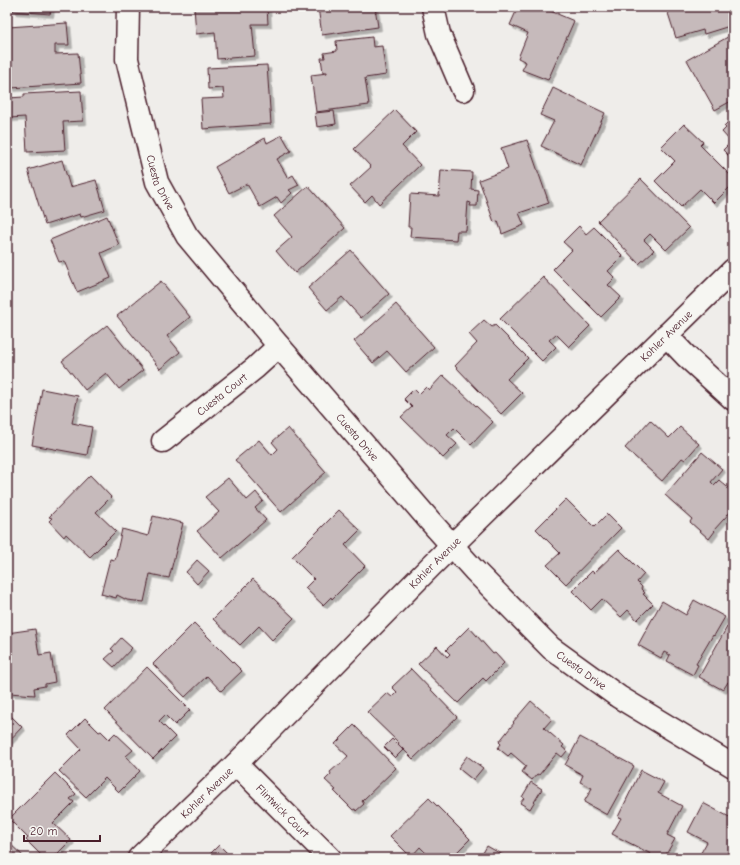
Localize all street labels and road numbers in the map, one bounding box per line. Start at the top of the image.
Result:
street label: Cuesta Drive [144,154,177,213]
street label: Kohler Avenue [638,307,695,364]
street label: Cuesta Court [194,370,250,419]
street label: Cuesta Drive [333,411,381,464]
street label: Kohler Avenue [407,534,464,591]
street label: Cuesta Drive [554,648,609,693]
street label: Kohler Avenue [178,764,236,821]
street label: Flintwick Court [253,782,312,841]

